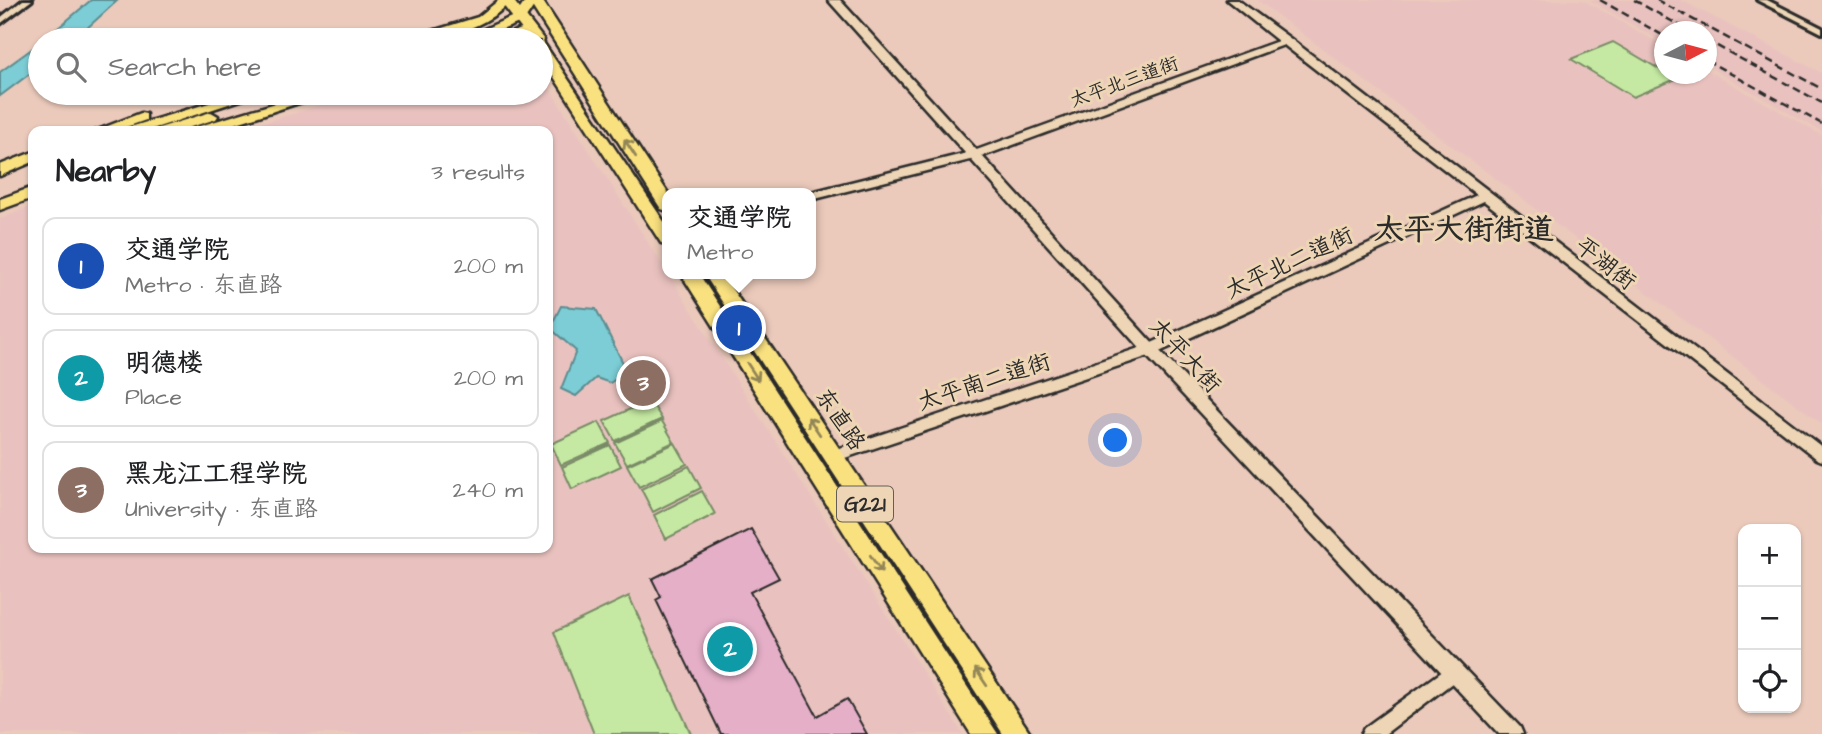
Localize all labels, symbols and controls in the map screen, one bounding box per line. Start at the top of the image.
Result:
north arrow [1654,21,1717,84]
search box [28,28,553,105]
icon: search [52,48,90,86]
text: Search here [108,49,261,85]
street label: 太平北三道街 [1066,50,1183,115]
one-way arrow [623,138,637,158]
text: Nearby [56,151,156,193]
text: 3 results [431,156,525,188]
popup [662,188,816,279]
text: 交通学院 [687,200,791,236]
district label: 太平大街街道 [1374,209,1554,251]
street label: 太平北二道街 [1220,219,1359,307]
street label: 平湖街 [1568,230,1642,298]
text: 交通学院 [125,232,229,268]
text: Metro [687,236,753,268]
text: 1 [80,250,82,282]
text: 200 m [454,250,523,282]
text: Metro · 东直路 [125,269,282,301]
pin: 1 [716,302,762,354]
street label: 太平大街 [1142,311,1228,400]
text: 明德楼 [125,345,203,381]
street label: 太平南二道街 [914,345,1055,418]
pin: 3 [620,357,666,409]
text: 2 [74,362,88,394]
text: 200 m [454,362,523,394]
one-way arrow [746,362,760,382]
text: Place [125,381,182,413]
street label: 东直路 [808,382,873,457]
one-way arrow [807,417,821,437]
your location [1098,423,1132,457]
text: 黑龙江工程学院 [125,456,307,492]
text: 3 [75,474,87,506]
text: 240 m [453,474,523,506]
road number: G221 [837,486,893,522]
text: University · 东直路 [125,493,318,525]
map controls [1738,524,1801,713]
button: + [1738,524,1801,587]
one-way arrow [869,553,883,573]
button: − [1738,587,1801,650]
pin: 2 [707,623,753,675]
button: locate [1738,650,1801,713]
one-way arrow [973,668,988,687]

